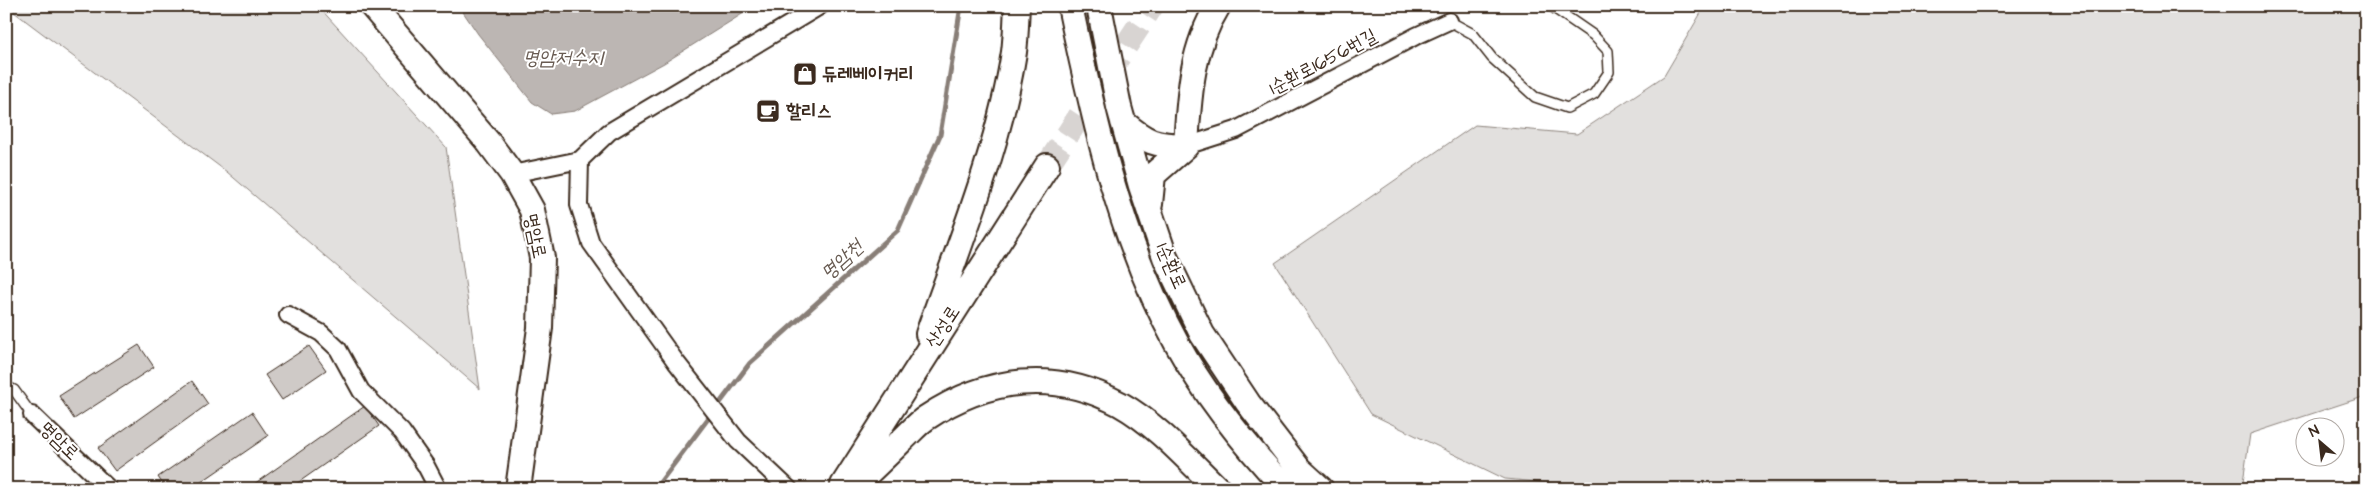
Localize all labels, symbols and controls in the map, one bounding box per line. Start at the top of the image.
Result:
street label: 1순환로1656번길 [1264,22,1382,102]
water label: 명암저수지 [523,44,605,72]
shop icon: 듀레베이커리 [792,61,818,87]
place label: 듀레베이커리 [822,61,914,88]
cafe icon: 할리스 [755,98,781,124]
place label: 할리스 [785,98,832,125]
street label: 명암로 [517,211,553,261]
water label: 명암천 [815,232,871,287]
street label: 1순환로 [1149,238,1193,294]
street label: 산성로 [919,300,967,354]
street label: 명암로 [33,415,85,467]
north arrow [2294,418,2344,468]
text: N [2306,420,2323,442]

